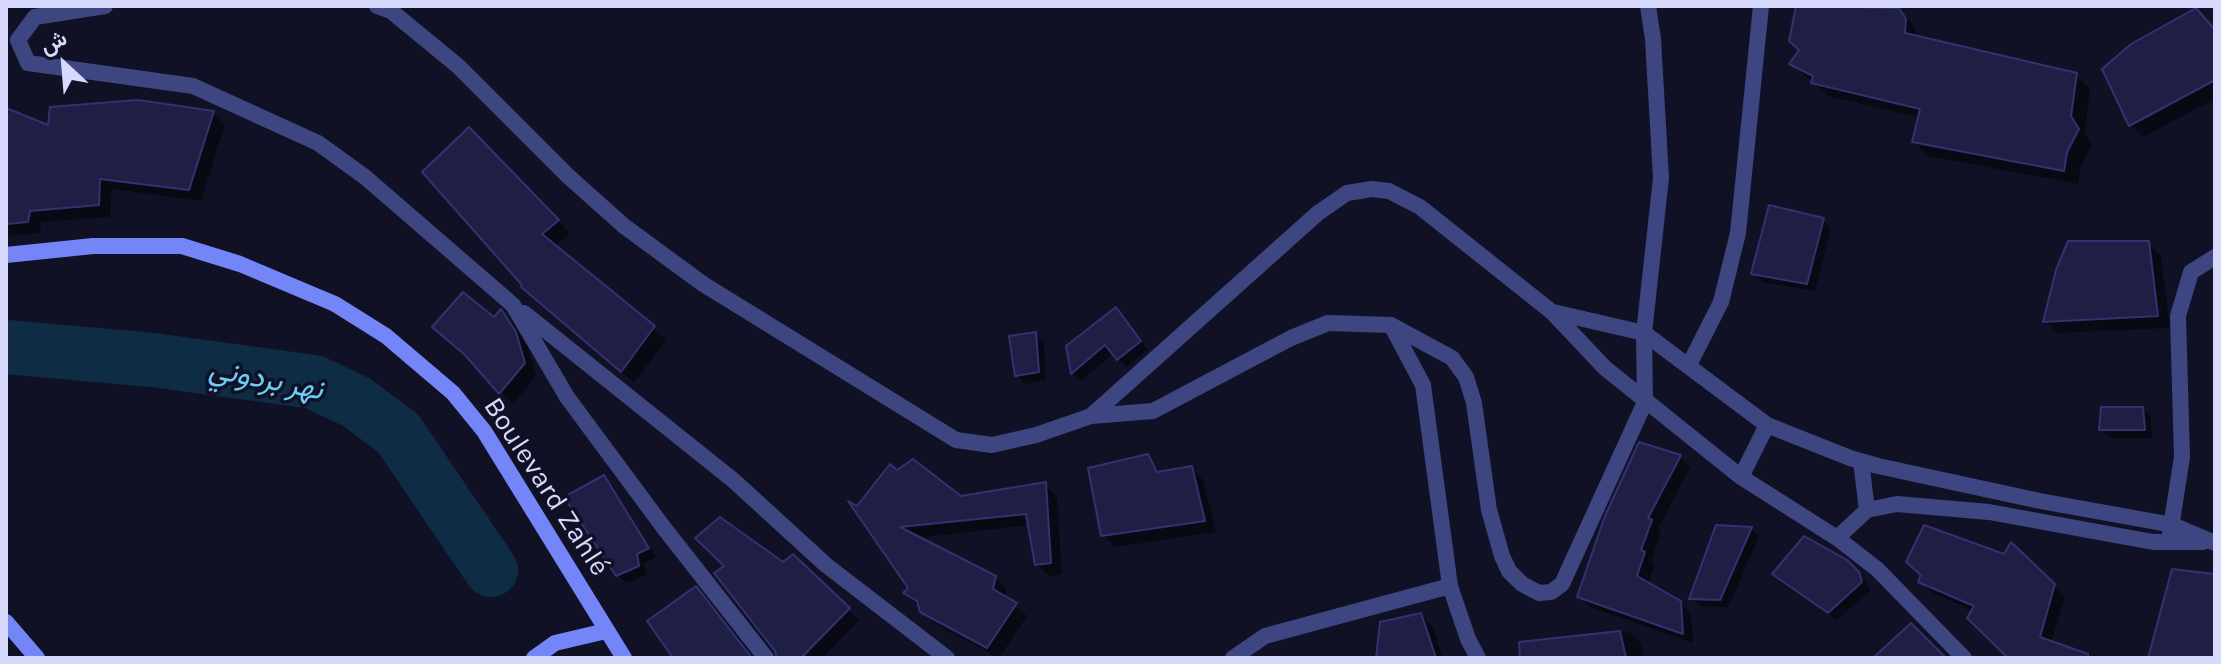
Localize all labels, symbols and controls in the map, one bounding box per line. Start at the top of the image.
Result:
north arrow [24,24,104,104]
text: ش [36,25,71,60]
water label: نهر بردوني [206,351,326,409]
street label: Boulevard Zahlé [476,392,616,582]

